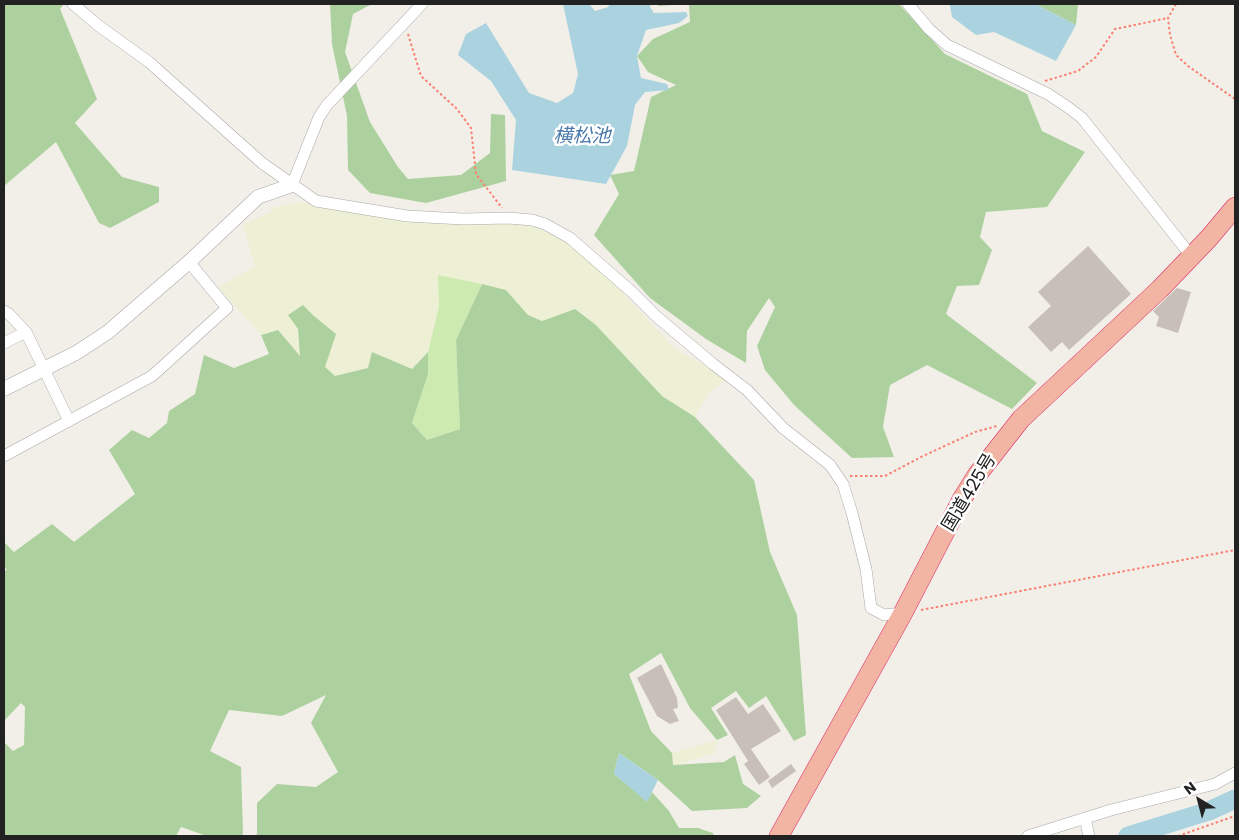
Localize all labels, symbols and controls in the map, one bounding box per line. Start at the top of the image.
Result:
water label: 横松池 [554,126,610,148]
street label: 国道425号 [938,450,1002,536]
north arrow [1174,775,1224,825]
text: N [1180,777,1200,799]

